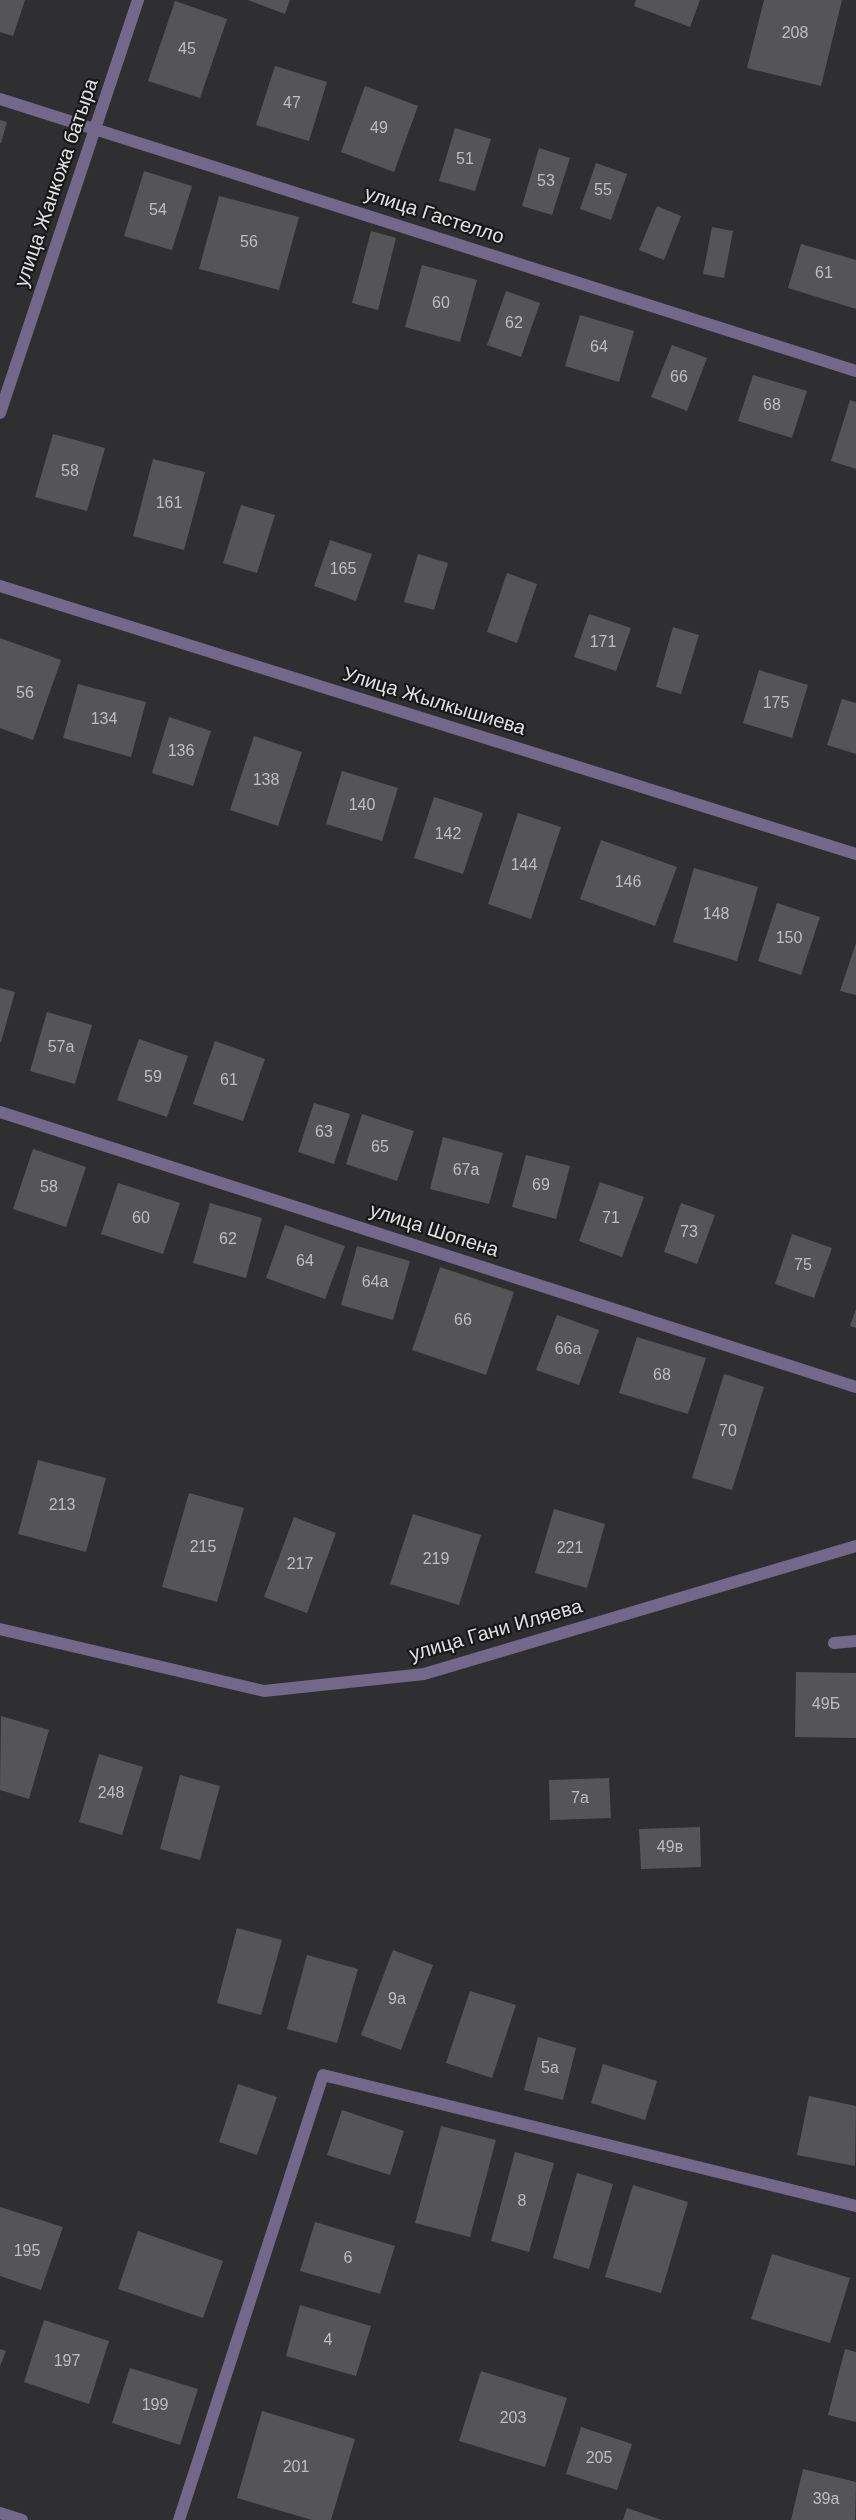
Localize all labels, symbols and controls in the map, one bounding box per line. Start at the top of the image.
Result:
house number: 208 [782,24,808,44]
house number: 45 [178,40,196,60]
street label: улица Жанкожа батыра [10,76,104,290]
house number: 47 [283,94,301,114]
house number: 49 [370,119,388,139]
house number: 51 [456,150,474,170]
house number: 53 [537,172,555,192]
house number: 55 [594,181,612,201]
street label: улица Гастелло [361,182,507,250]
house number: 54 [149,201,167,221]
house number: 56 [240,233,258,253]
house number: 61 [815,264,833,284]
house number: 60 [432,294,450,314]
house number: 62 [505,314,523,334]
house number: 64 [590,338,608,358]
house number: 66 [670,368,688,388]
house number: 68 [763,396,781,416]
house number: 58 [61,462,79,482]
house number: 161 [156,494,182,514]
house number: 165 [330,560,356,580]
house number: 171 [590,633,616,653]
street label: Улица Жылкышиева [340,663,528,741]
house number: 56 [16,684,34,704]
house number: 175 [763,694,789,714]
house number: 134 [91,710,117,730]
house number: 136 [168,742,194,762]
house number: 138 [253,771,279,791]
house number: 140 [349,796,375,816]
house number: 142 [435,825,461,845]
house number: 144 [511,856,537,876]
house number: 146 [615,873,641,893]
house number: 148 [703,905,729,925]
house number: 150 [776,929,802,949]
house number: 57а [48,1038,74,1058]
house number: 59 [144,1068,162,1088]
house number: 61 [220,1071,238,1091]
house number: 63 [315,1123,333,1143]
house number: 65 [371,1138,389,1158]
house number: 67а [453,1161,479,1181]
house number: 69 [532,1176,550,1196]
house number: 58 [40,1178,58,1198]
street label: улица Шопена [367,1199,501,1263]
house number: 60 [132,1209,150,1229]
house number: 71 [602,1209,620,1229]
house number: 73 [680,1223,698,1243]
house number: 62 [219,1230,237,1250]
house number: 64 [296,1252,314,1272]
house number: 75 [794,1256,812,1276]
house number: 64а [362,1273,388,1293]
house number: 66 [454,1311,472,1331]
house number: 66а [555,1340,581,1360]
house number: 68 [653,1366,671,1386]
house number: 70 [719,1422,737,1442]
house number: 213 [49,1496,75,1516]
house number: 215 [190,1538,216,1558]
house number: 221 [557,1539,583,1559]
house number: 219 [423,1550,449,1570]
house number: 217 [287,1555,313,1575]
street label: улица Гани Иляева [407,1595,585,1667]
house number: 49Б [812,1695,840,1715]
house number: 248 [98,1784,124,1804]
house number: 7а [571,1789,589,1809]
house number: 49в [657,1838,683,1858]
house number: 9а [388,1990,406,2010]
house number: 5а [541,2059,559,2079]
house number: 8 [518,2192,526,2212]
house number: 195 [14,2242,40,2262]
house number: 6 [344,2249,352,2269]
house number: 4 [324,2331,332,2351]
house number: 197 [54,2352,80,2372]
house number: 199 [142,2396,168,2416]
house number: 203 [500,2409,526,2429]
house number: 205 [586,2449,612,2469]
house number: 201 [283,2458,309,2478]
house number: 39а [813,2490,839,2510]

